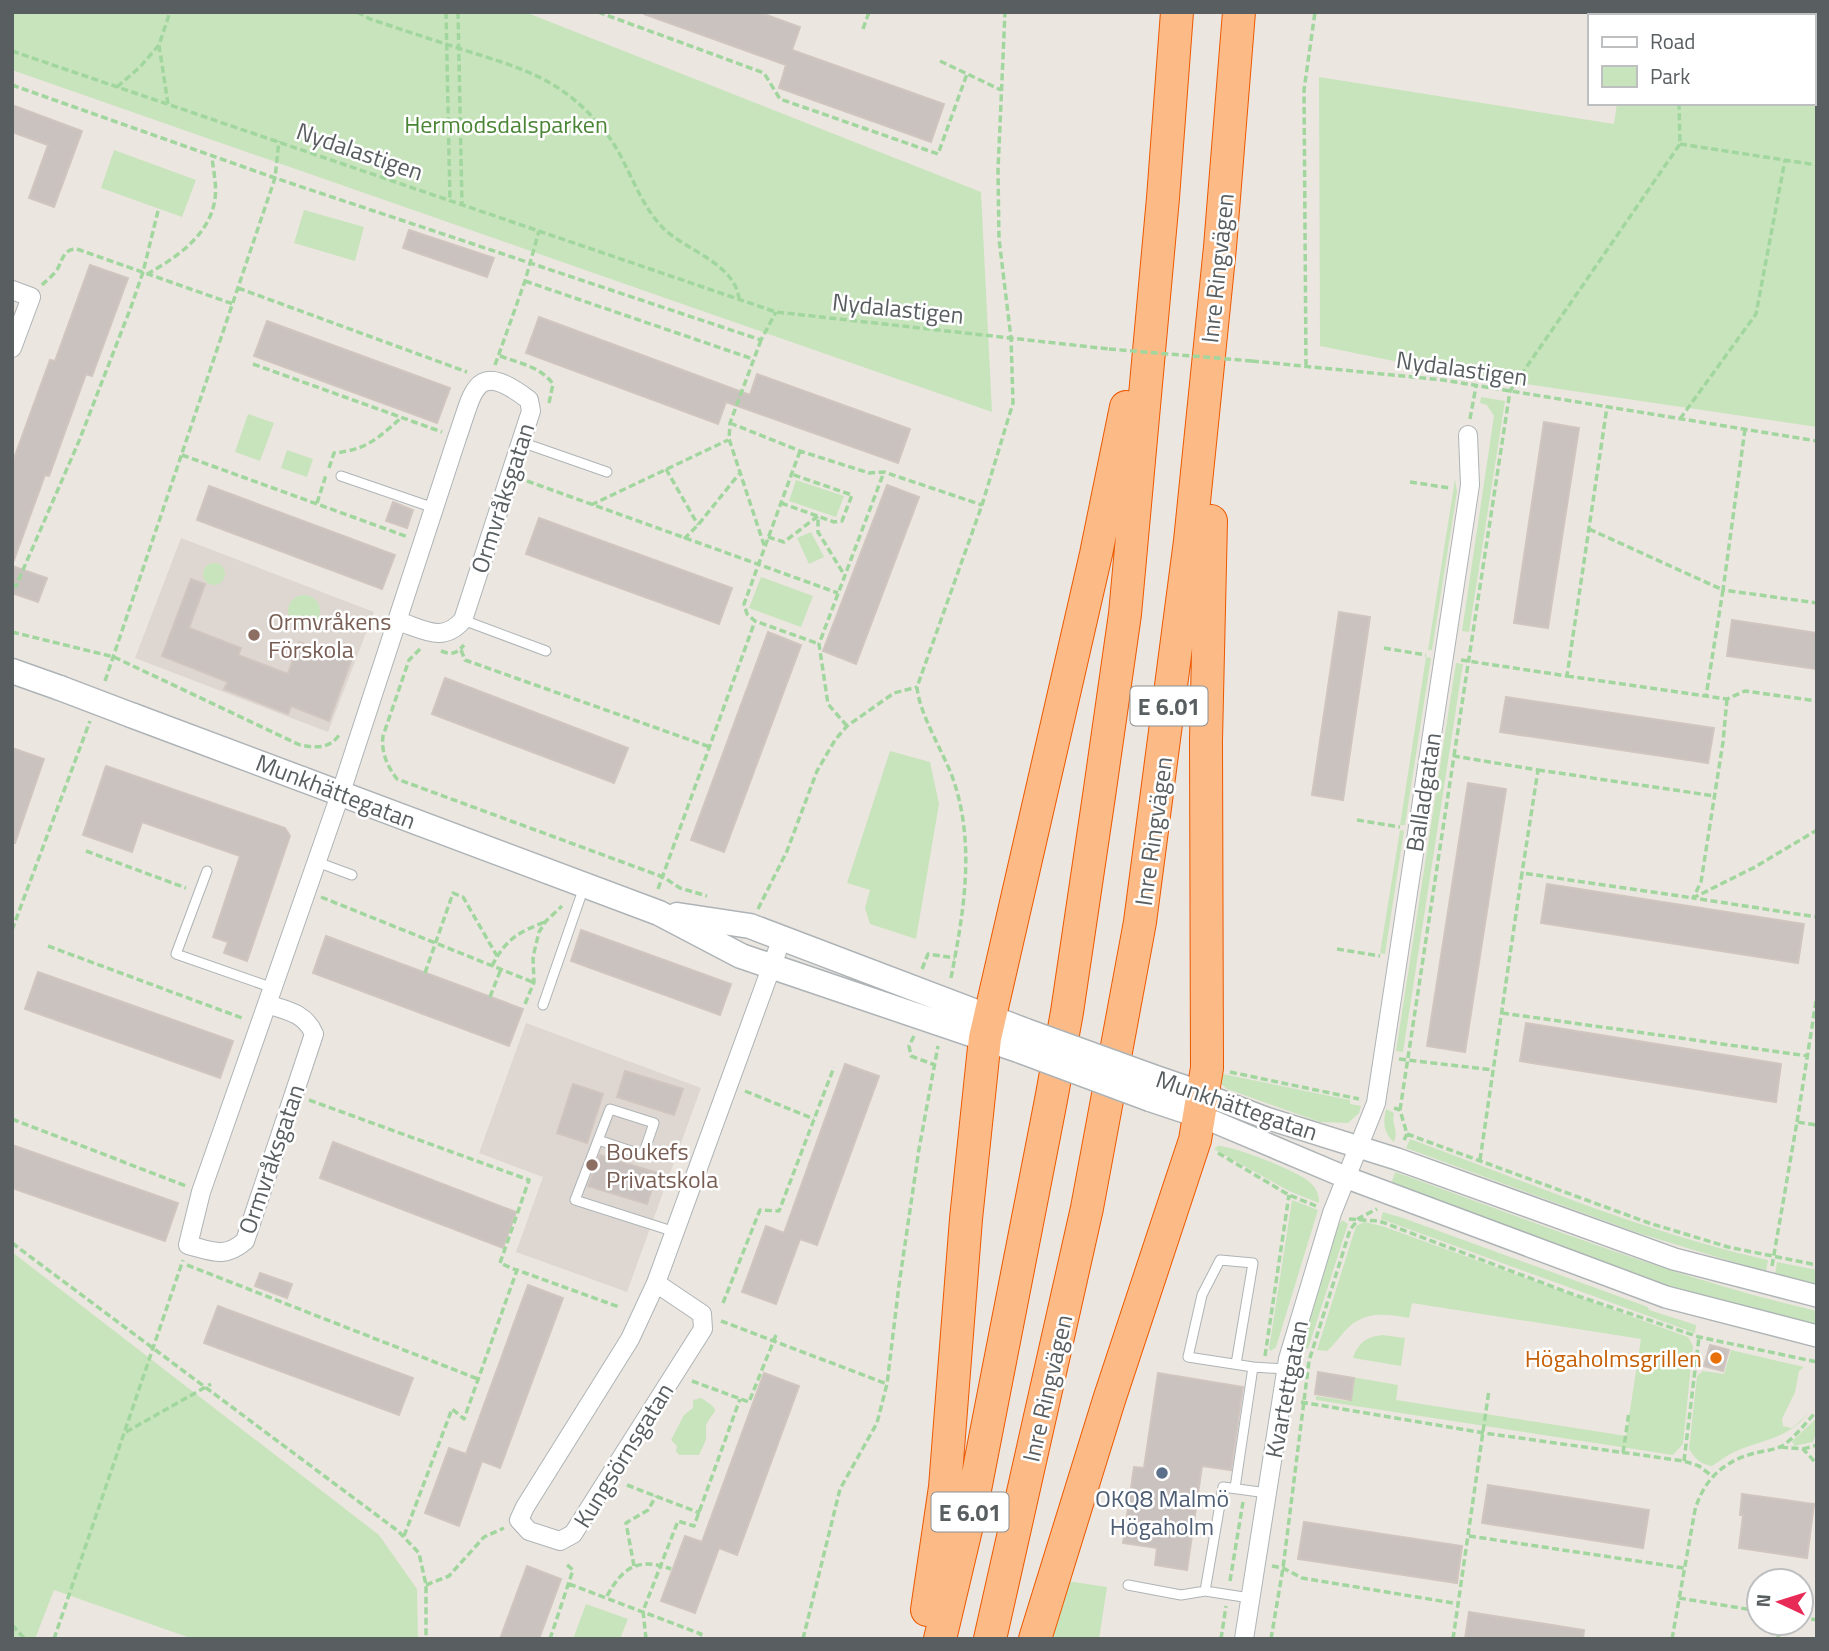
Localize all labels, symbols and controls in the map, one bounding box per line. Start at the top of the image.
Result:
legend [1588,14,1815,105]
text: Road [1650,25,1695,57]
text: Park [1650,60,1690,92]
park label: Hermodsdalsparken [404,106,608,142]
street label: Nydalastigen [292,112,428,190]
street label: Inre Ringvägen [1191,191,1243,345]
street label: Nydalastigen [830,283,966,333]
street label: Nydalastigen [1394,341,1530,395]
street label: Ormvråksgatan [461,418,543,578]
place label: Ormvråkens Förskola [268,603,391,667]
marker: Ormvråkens Förskola [246,627,262,643]
road number: E 6.01 [1130,686,1208,726]
street label: Balladgatan [1396,730,1450,854]
street label: Munkhättegatan [251,744,421,838]
street label: Inre Ringvägen [1125,754,1181,908]
street label: Munkhättegatan [1151,1060,1323,1150]
street label: Ormvråksgatan [229,1079,313,1239]
place label: Boukefs Privatskola [606,1133,718,1197]
marker: Boukefs Privatskola [584,1157,600,1173]
street label: Inre Ringvägen [1013,1311,1081,1465]
street label: Kvartettgatan [1255,1317,1317,1461]
place label: Högaholmsgrillen [1525,1340,1702,1376]
marker: Högaholmsgrillen [1708,1350,1724,1366]
street label: Kungsörnsgatan [564,1375,682,1535]
marker: OKQ8 Malmö Högaholm [1154,1465,1170,1481]
place label: OKQ8 Malmö Högaholm [1095,1480,1229,1544]
road number: E 6.01 [932,1492,1009,1532]
north arrow [1745,1567,1815,1637]
text: N [1748,1593,1777,1608]

